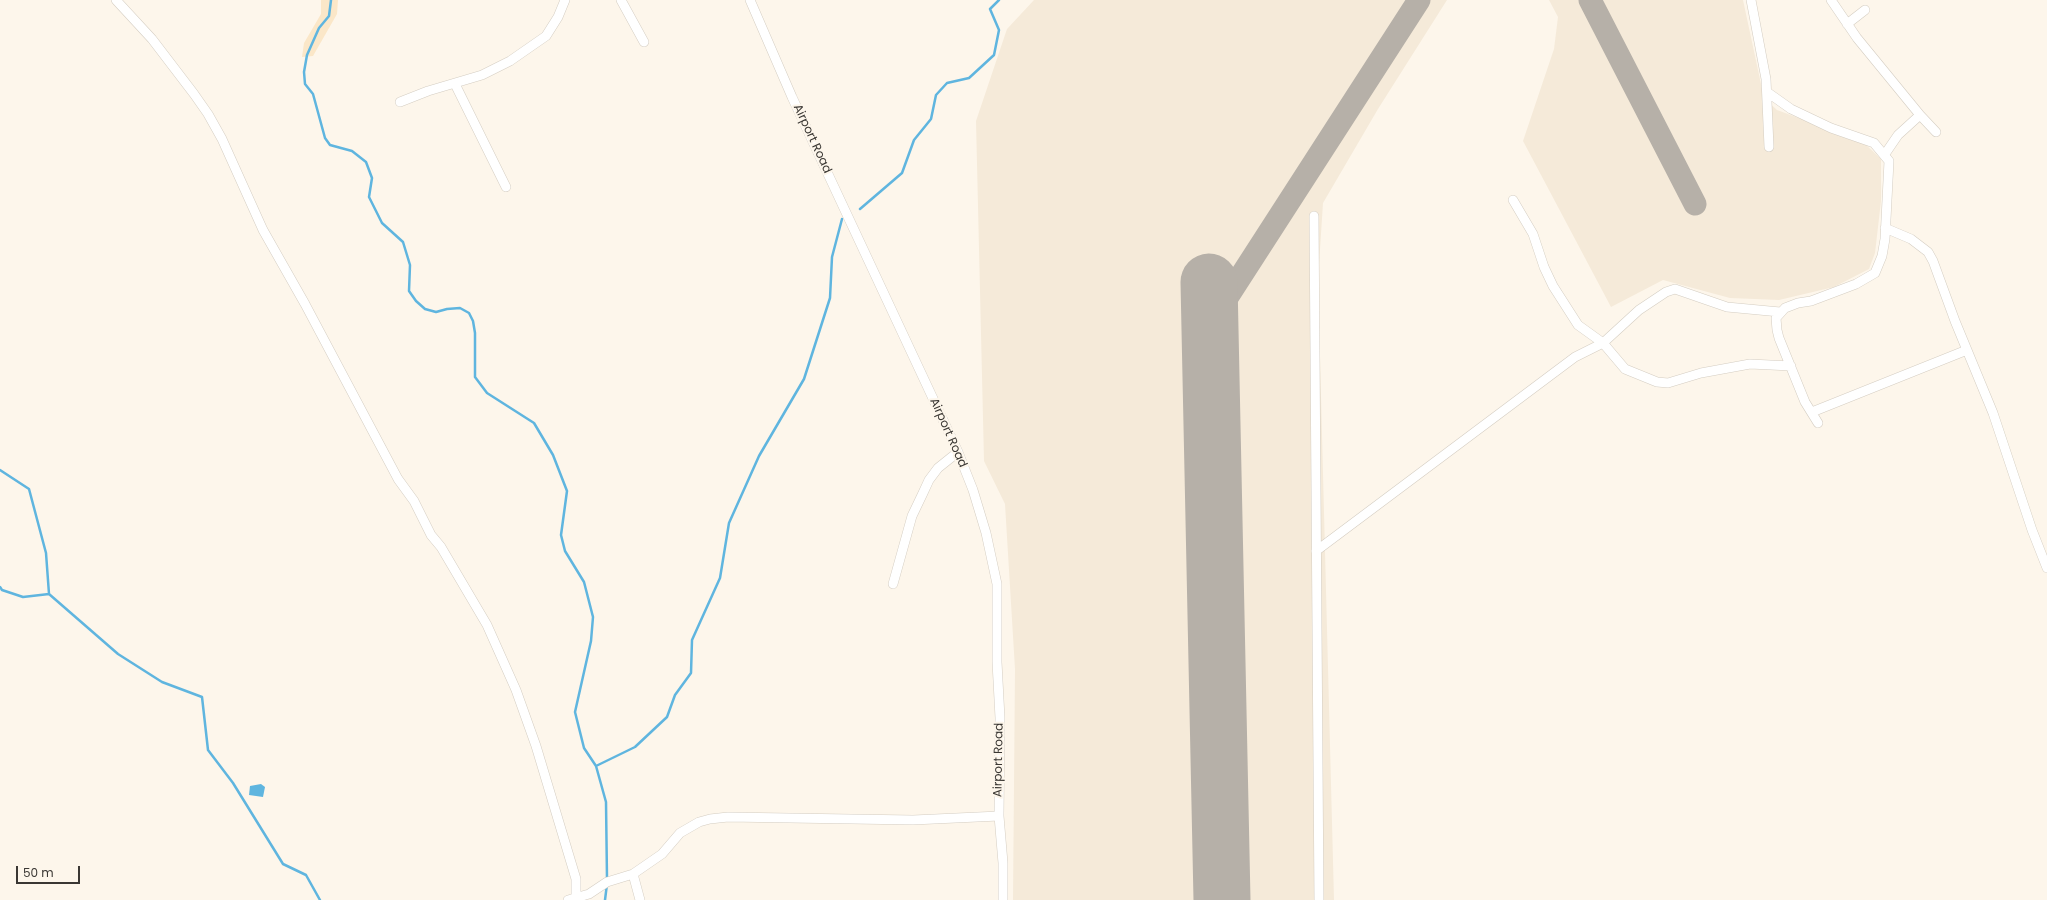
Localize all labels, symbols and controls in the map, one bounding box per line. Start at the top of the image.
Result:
street label: Airport Road [790,102,834,176]
street label: Airport Road [926,396,970,470]
street label: Airport Road [991,723,1007,797]
scale bar [18,858,82,884]
text: 50 m [23,864,54,881]

